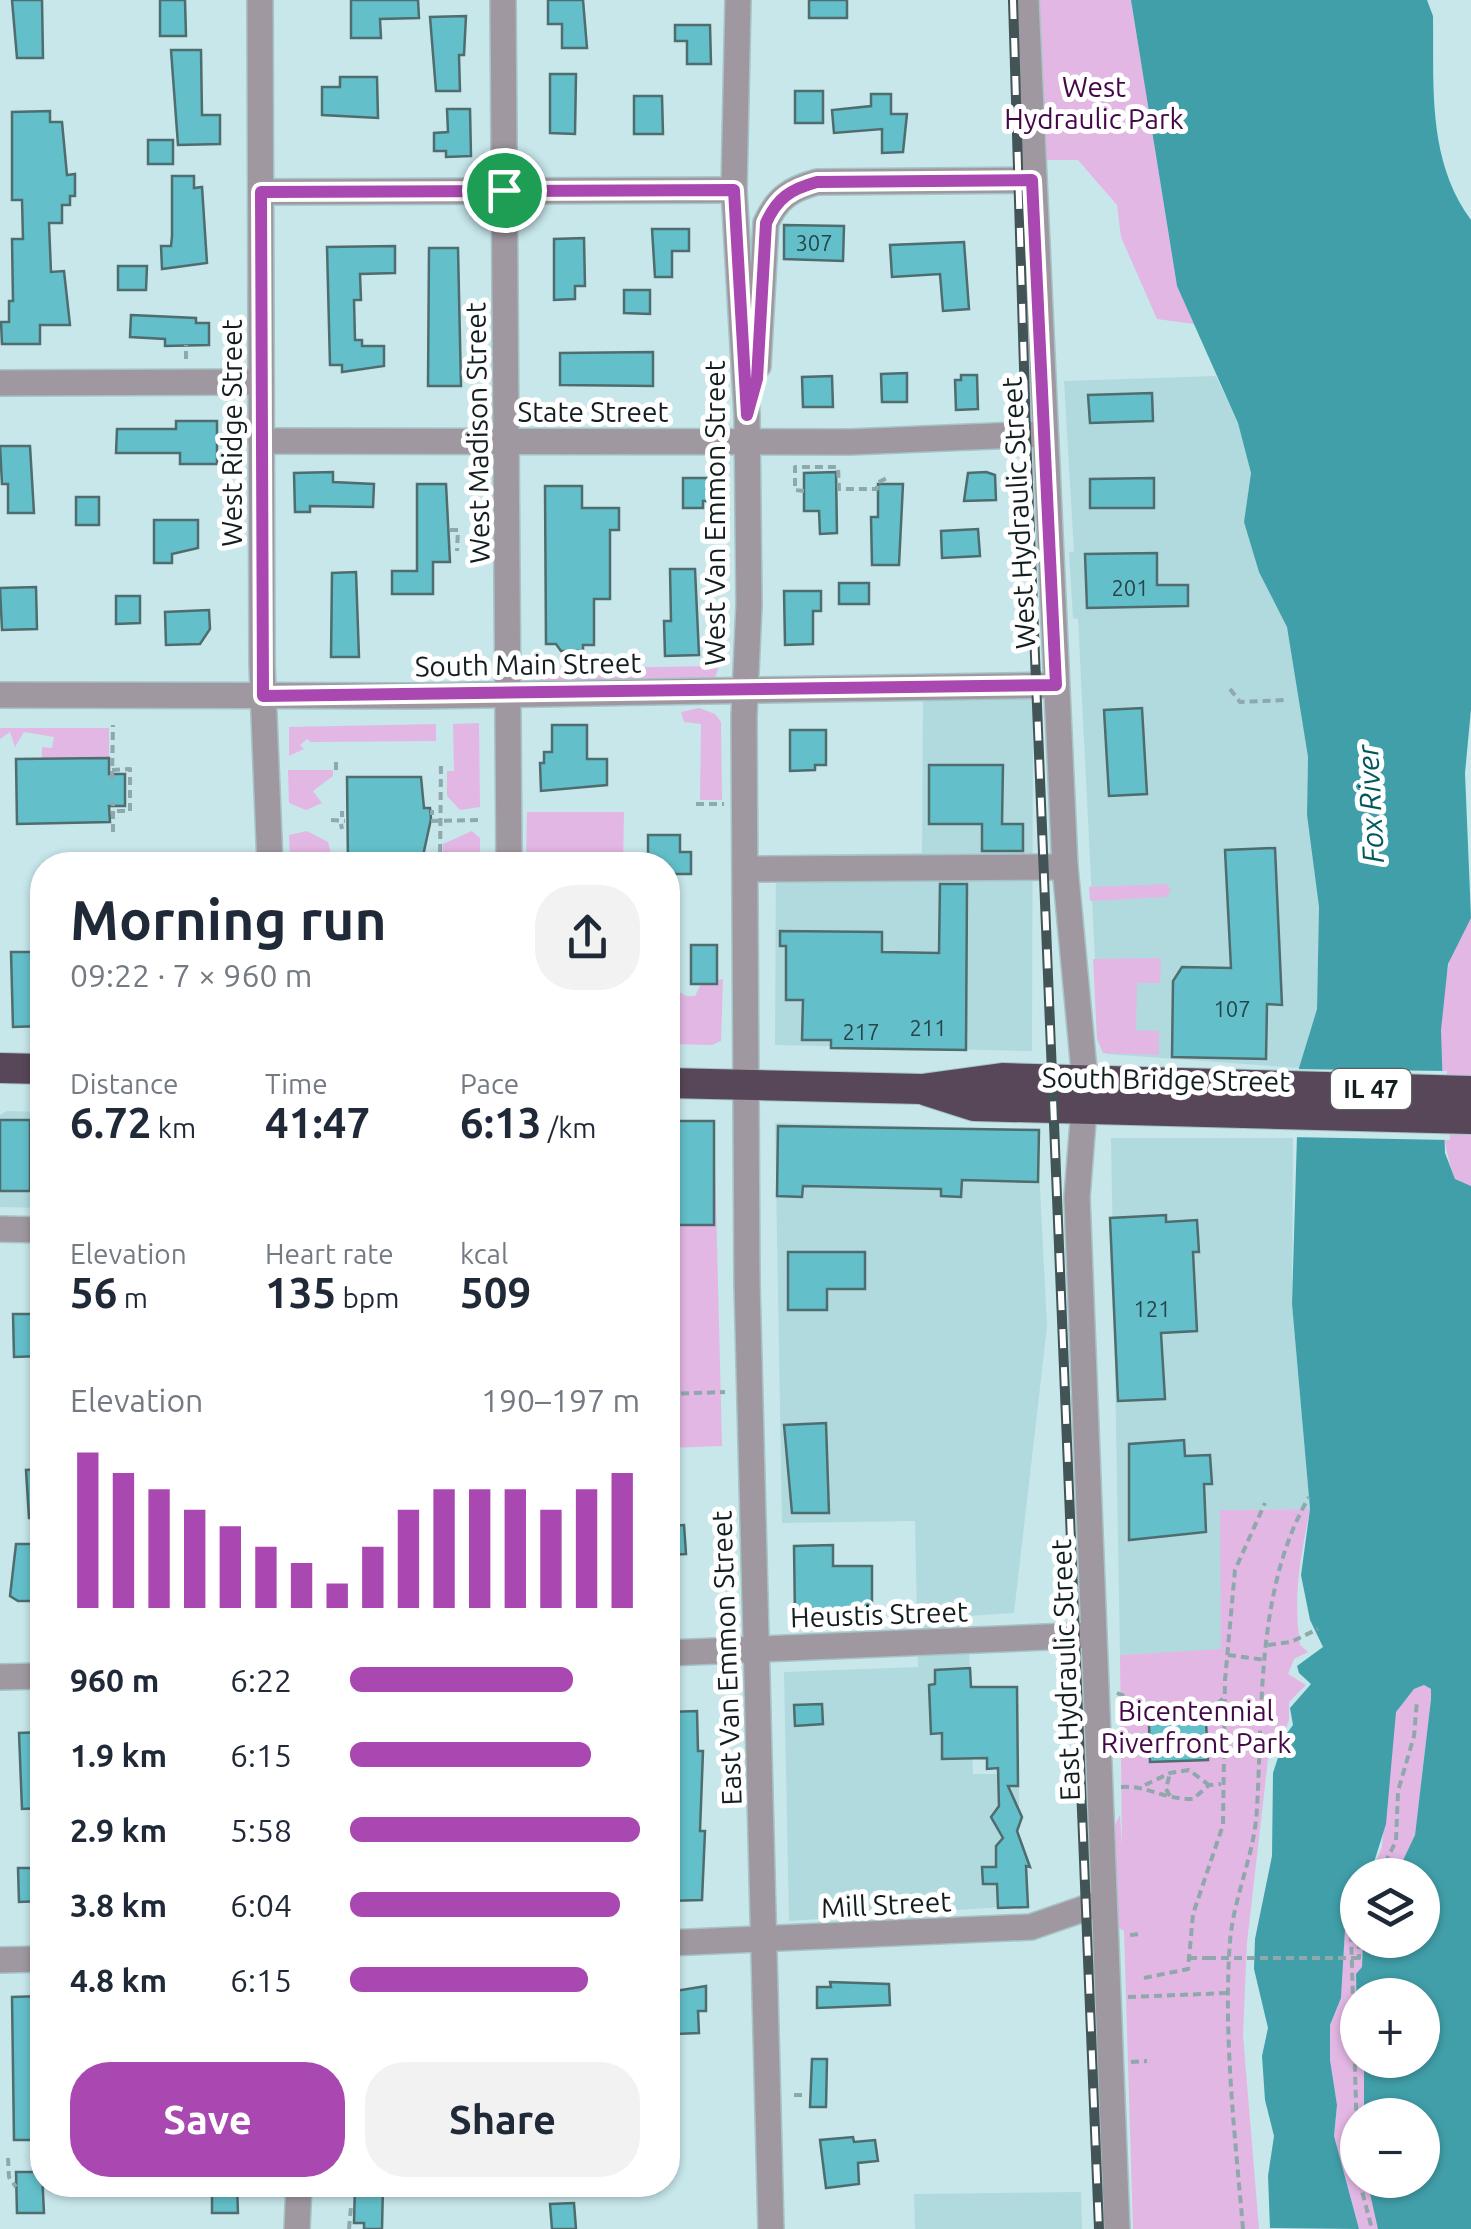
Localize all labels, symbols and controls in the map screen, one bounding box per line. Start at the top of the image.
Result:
park label: West Hydraulic Park [1004,71,1184,134]
pin [462,148,547,233]
icon: arrive [477,163,532,218]
house number: 307 [795,230,833,255]
street label: West Madison Street [459,302,495,564]
street label: West Ridge Street [216,319,247,547]
street label: West Van Emmon Street [699,360,730,666]
street label: West Hydraulic Street [995,376,1041,650]
street label: State Street [517,396,669,427]
house number: 201 [1111,575,1149,600]
street label: South Main Street [414,647,642,681]
water label: Fox River [1350,742,1390,864]
button: share [535,885,640,990]
text: Morning run [70,889,387,950]
text: 09:22 · 7 × 960 m [70,957,312,993]
house number: 107 [1213,996,1251,1021]
house number: 211 [909,1015,947,1040]
house number: 217 [842,1019,880,1044]
street label: South Bridge Street [1042,1061,1290,1097]
text: Distance [70,1068,178,1099]
text: Time [265,1068,328,1099]
text: Pace [460,1068,519,1099]
road number: IL 47 [1331,1069,1411,1109]
text: 6.72 [70,1099,151,1146]
text: 41:47 [265,1099,370,1146]
text: 6:13 [460,1099,541,1146]
text: km [151,1112,196,1143]
text: /km [541,1112,596,1143]
text: Elevation [70,1238,187,1269]
text: Heart rate [265,1238,394,1269]
text: kcal [460,1238,508,1269]
text: 56 [70,1269,117,1316]
text: 135 [265,1269,336,1316]
text: 509 [460,1269,531,1316]
text: m [117,1282,148,1313]
text: bpm [336,1282,399,1313]
house number: 121 [1133,1296,1171,1321]
text: Elevation [70,1382,203,1418]
text: 190–197 m [481,1382,640,1418]
street label: East Van Emmon Street [705,1510,747,1806]
street label: East Hydraulic Street [1045,1539,1085,1801]
street label: Heustis Street [790,1595,968,1633]
text: 960 m [70,1662,159,1698]
text: 6:22 [230,1662,292,1698]
park label: Bicentennial Riverfront Park [1101,1695,1291,1758]
text: 1.9 km [70,1737,167,1773]
text: 6:15 [230,1737,292,1773]
text: 2.9 km [70,1812,167,1848]
text: 5:58 [230,1812,292,1848]
map controls [1340,1858,1440,2198]
button: layers [1340,1858,1440,1958]
street label: Mill Street [820,1885,952,1923]
text: 3.8 km [70,1887,167,1923]
text: 6:04 [230,1887,292,1923]
text: 4.8 km [70,1962,167,1998]
text: 6:15 [230,1962,292,1998]
button: + [1340,1978,1440,2078]
button: Save [70,2062,345,2177]
button: Share [365,2062,640,2177]
button: − [1340,2098,1440,2198]

